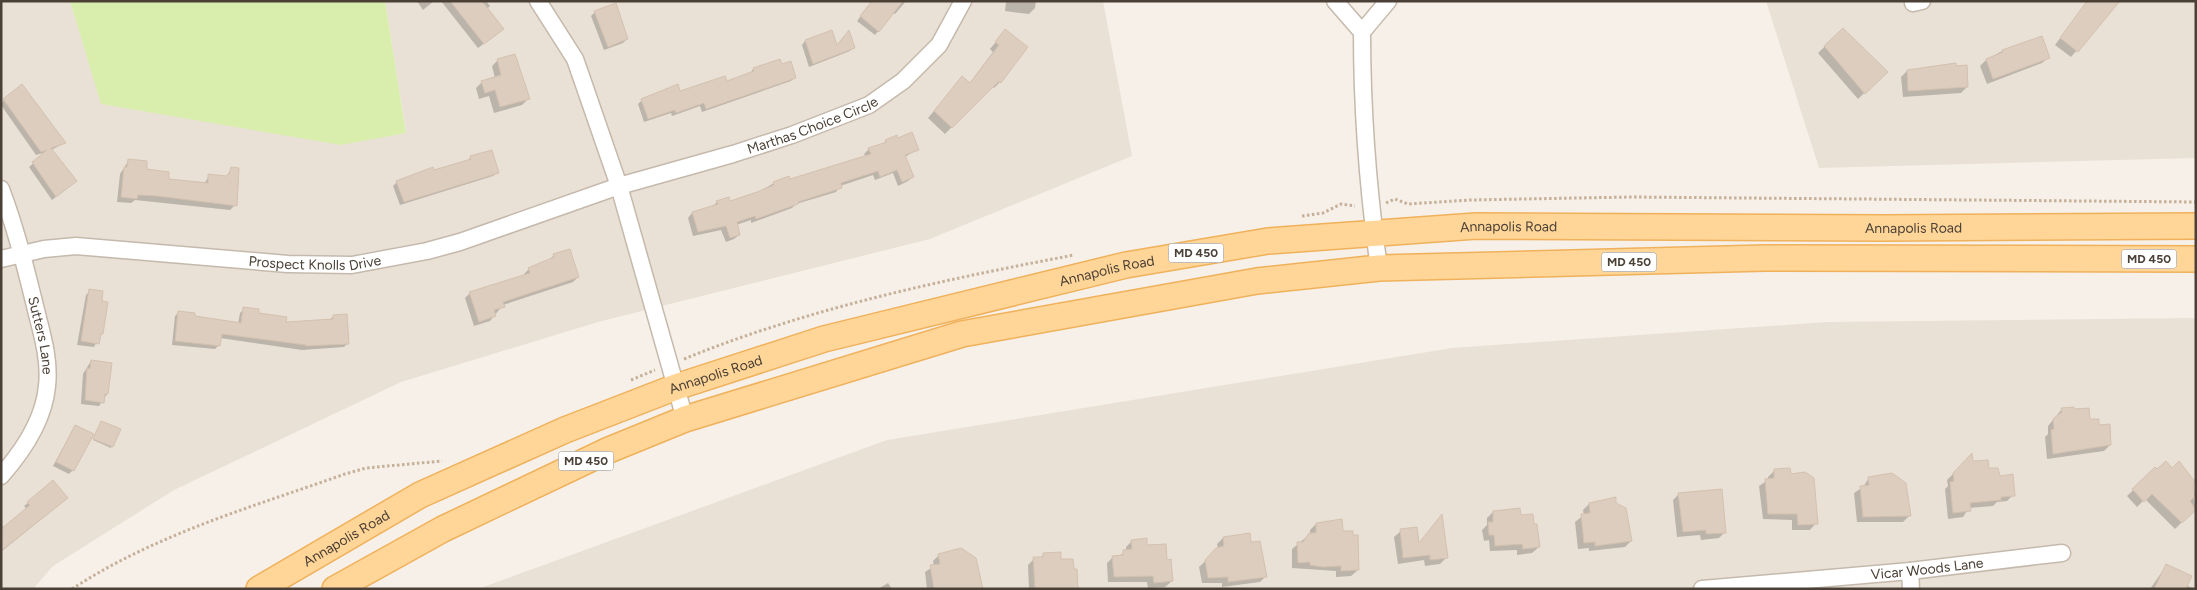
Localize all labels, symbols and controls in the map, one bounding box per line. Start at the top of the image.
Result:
street label: Marthas Choice Circle [745,93,882,158]
street label: Annapolis Road [1459,218,1557,236]
street label: Annapolis Road [1865,219,1962,237]
road number: MD 450 [1168,244,1224,262]
road number: MD 450 [2122,250,2176,268]
street label: Prospect Knolls Drive [248,252,383,274]
street label: Annapolis Road [1058,252,1156,290]
road number: MD 450 [1602,252,1656,272]
street label: Sutters Lane [24,295,56,375]
street label: Annapolis Road [667,352,765,398]
road number: MD 450 [558,452,614,471]
street label: Annapolis Road [300,507,393,570]
street label: Vicar Woods Lane [1870,554,1985,583]

